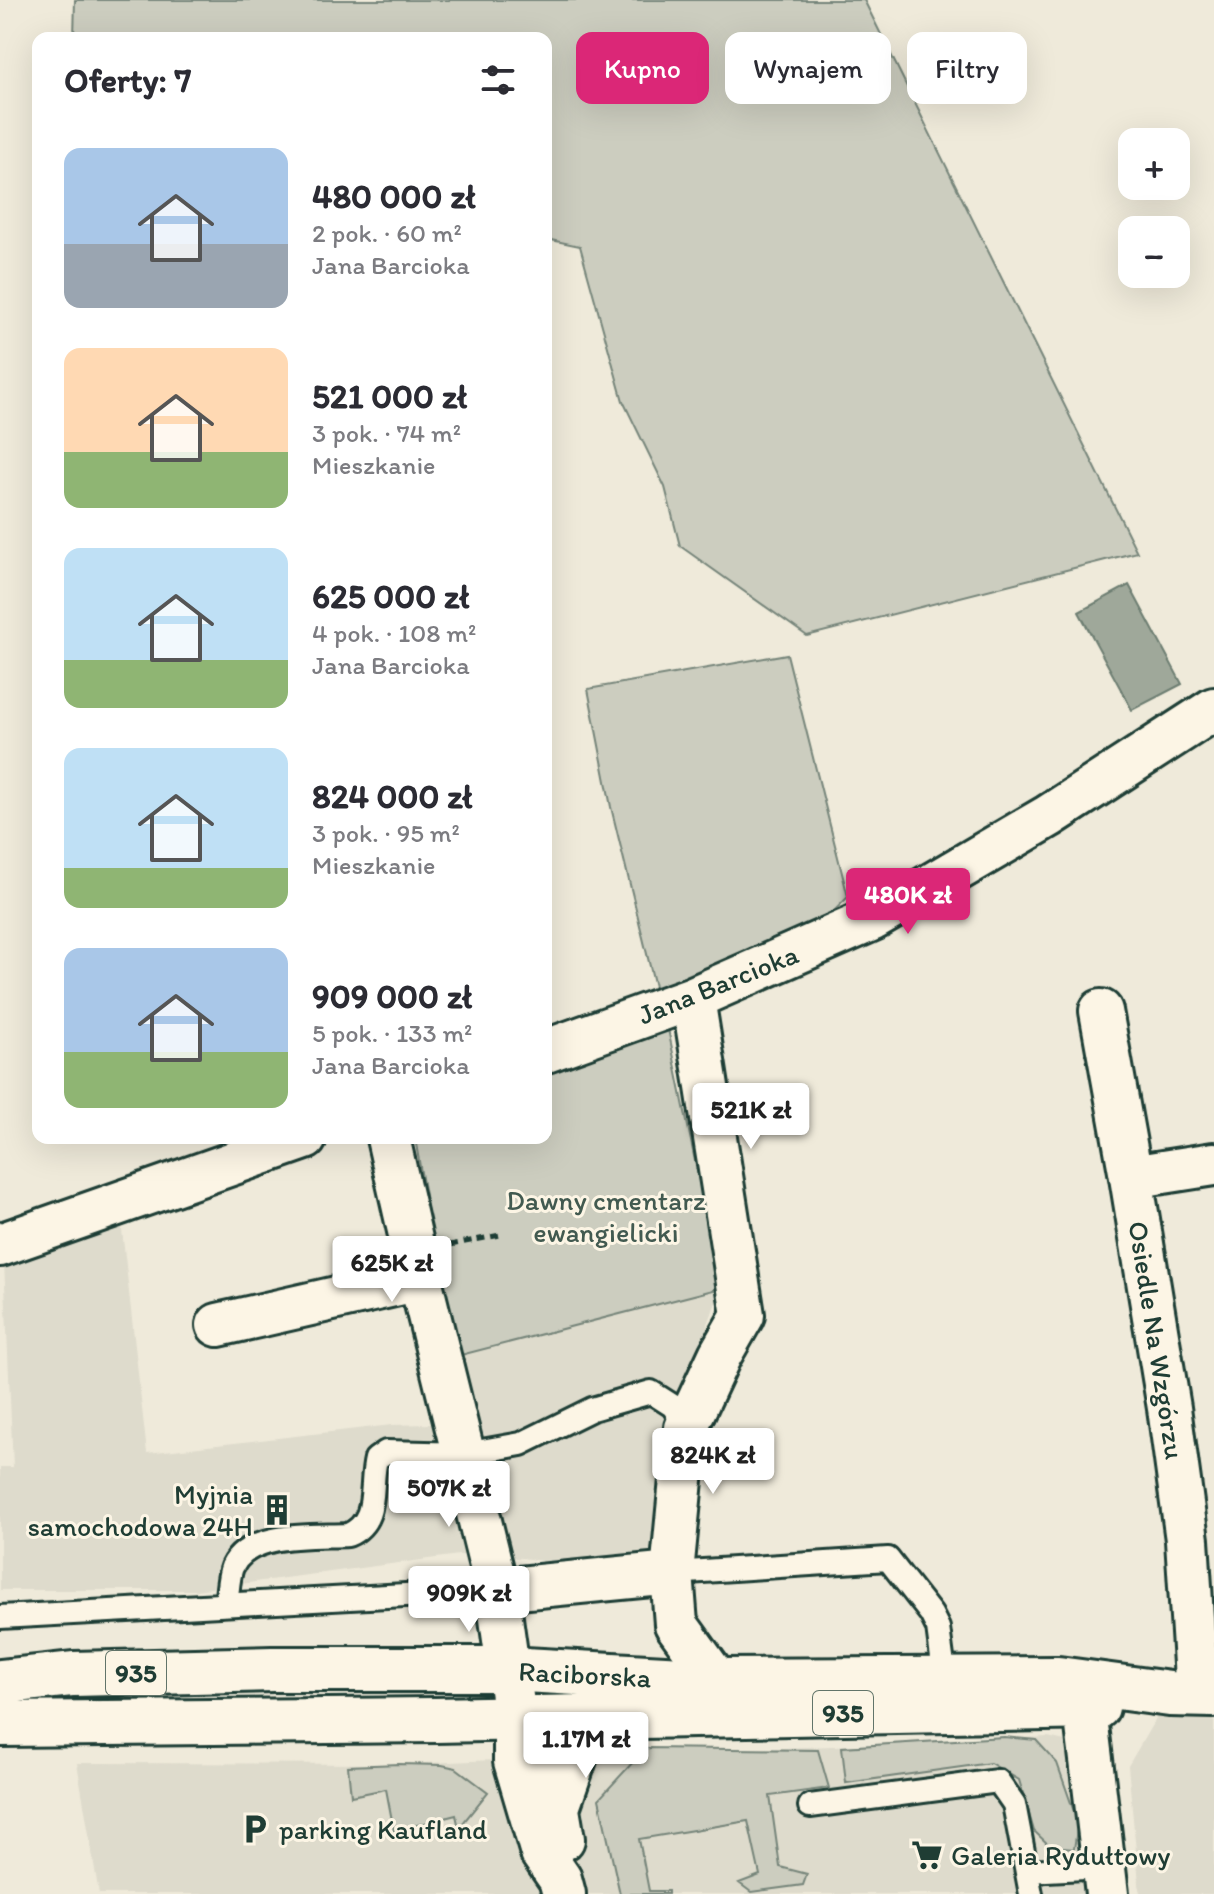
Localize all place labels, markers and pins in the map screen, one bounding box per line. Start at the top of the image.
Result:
pin: 480K zł [834,868,982,936]
pin: 521K zł [677,1083,825,1151]
pin: 625K zł [318,1236,466,1304]
pin: 824K zł [639,1428,787,1496]
pin: 507K zł [375,1461,523,1529]
place label: Myjnia samochodowa 24H [27,1477,253,1543]
building icon: Myjnia samochodowa 24H [260,1493,294,1527]
pin: 909K zł [395,1566,543,1634]
pin: 1.17M zł [503,1712,669,1780]
parking icon: parking Kaufland [238,1812,272,1846]
place label: parking Kaufland [279,1812,487,1846]
supermarket icon: Galeria Rydułtowy [910,1838,944,1872]
place label: Galeria Rydułtowy [951,1838,1171,1872]

